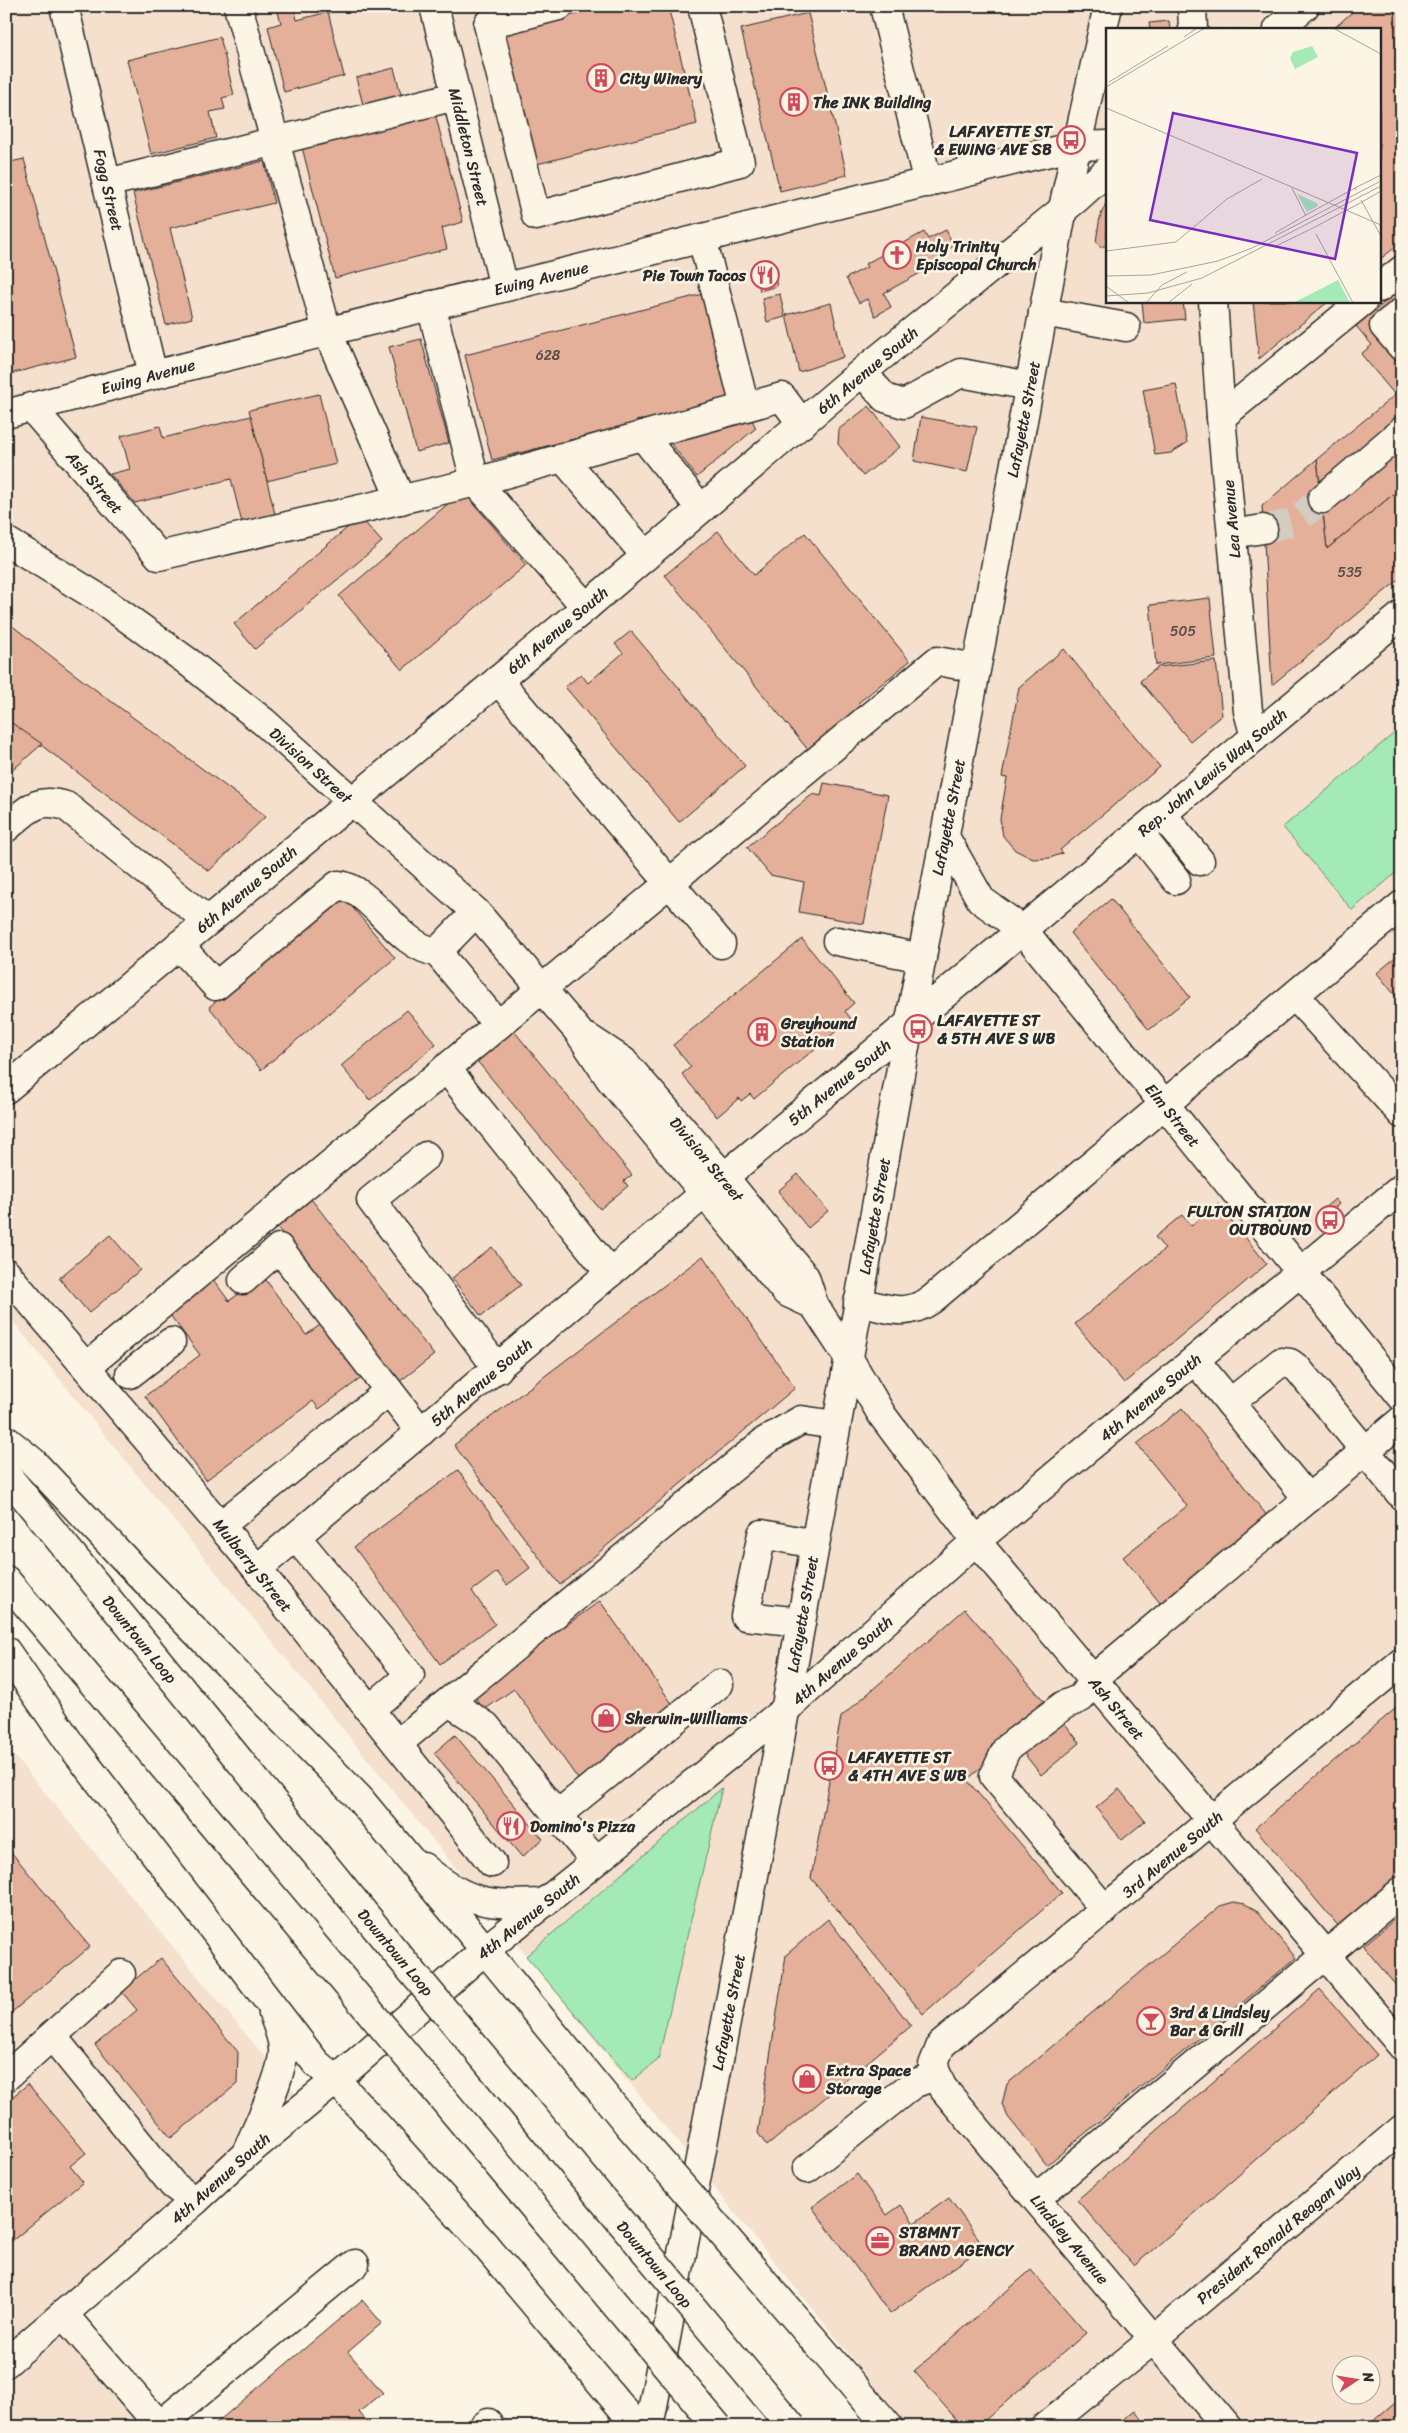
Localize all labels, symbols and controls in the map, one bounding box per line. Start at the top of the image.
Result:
inset map [1106,28,1380,302]
building icon: City Winery [586,63,616,93]
place label: City Winery [619,64,703,93]
street label: Middleton Street [440,85,497,209]
building icon: The INK Building [779,87,809,117]
place label: The INK Building [813,88,932,117]
place label: LAFAYETTE ST & EWING AVE SB [934,117,1053,164]
bus stop icon: LAFAYETTE ST & EWING AVE SB [1056,125,1086,155]
street label: Fogg Street [85,146,132,234]
place label: Holy Trinity Episcopal Church [915,232,1037,279]
church icon: Holy Trinity Episcopal Church [882,240,912,270]
street label: Ewing Avenue [491,253,592,304]
restaurant icon: Pie Town Tacos [750,260,780,290]
place label: Pie Town Tacos [643,261,747,290]
street label: 6th Avenue South [810,319,925,422]
house number: 628 [536,343,561,368]
street label: Ewing Avenue [98,350,199,403]
street label: Lafayette Street [998,358,1049,480]
street label: Ash Street [58,443,131,521]
street label: Lea Avenue [1214,478,1249,560]
house number: 535 [1338,560,1363,585]
street label: 6th Avenue South [500,579,615,682]
house number: 505 [1170,619,1196,644]
street label: Rep. John Lewis Way South [1131,701,1294,844]
street label: Division Street [262,720,360,812]
street label: Lafayette Street [923,756,974,878]
street label: 6th Avenue South [189,838,304,941]
place label: LAFAYETTE ST & 5TH AVE S WB [937,1006,1056,1053]
place label: Greyhound Station [780,1009,858,1056]
bus stop icon: LAFAYETTE ST & 5TH AVE S WB [903,1014,933,1044]
building icon: Greyhound Station [747,1017,777,1047]
street label: 5th Avenue South [781,1031,898,1134]
street label: Elm Street [1137,1077,1208,1154]
street label: Division Street [662,1110,752,1209]
street label: Lafayette Street [850,1155,899,1277]
place label: FULTON STATION OUTBOUND [1186,1197,1312,1244]
bus stop icon: FULTON STATION OUTBOUND [1315,1205,1345,1235]
street label: 5th Avenue South [423,1331,539,1434]
street label: 4th Avenue South [1092,1345,1208,1449]
street label: Mulberry Street [205,1511,300,1619]
street label: Lafayette Street [778,1553,827,1675]
street label: Downtown Loop [94,1588,185,1691]
street label: 4th Avenue South [785,1608,900,1713]
street label: Ash Street [1080,1669,1152,1747]
shop icon: Sherwin-Williams [591,1703,621,1733]
place label: Sherwin-Williams [624,1704,748,1733]
place label: LAFAYETTE ST & 4TH AVE S WB [848,1743,967,1790]
bus stop icon: LAFAYETTE ST & 4TH AVE S WB [814,1751,844,1781]
street label: 3rd Avenue South [1115,1803,1230,1906]
restaurant icon: Domino's Pizza [496,1811,526,1841]
place label: Domino's Pizza [530,1812,636,1841]
street label: 4th Avenue South [470,1865,587,1968]
street label: Downtown Loop [350,1902,442,2003]
street label: Lafayette Street [703,1951,754,2073]
place label: 3rd & Lindsley Bar & Grill [1169,1998,1270,2045]
bar icon: 3rd & Lindsley Bar & Grill [1136,2006,1166,2036]
place label: Extra Space Storage [825,2056,911,2103]
shop icon: Extra Space Storage [792,2064,822,2094]
street label: 4th Avenue South [163,2125,277,2232]
street label: President Ronald Reagan Way [1190,2156,1367,2312]
street label: Lindsley Avenue [1023,2187,1117,2291]
street label: Downtown Loop [609,2214,701,2315]
place label: ST8MNT BRAND AGENCY [898,2218,1015,2265]
office icon: ST8MNT BRAND AGENCY [865,2226,895,2256]
north arrow [1330,2356,1380,2406]
text: N [1355,2369,1382,2385]

